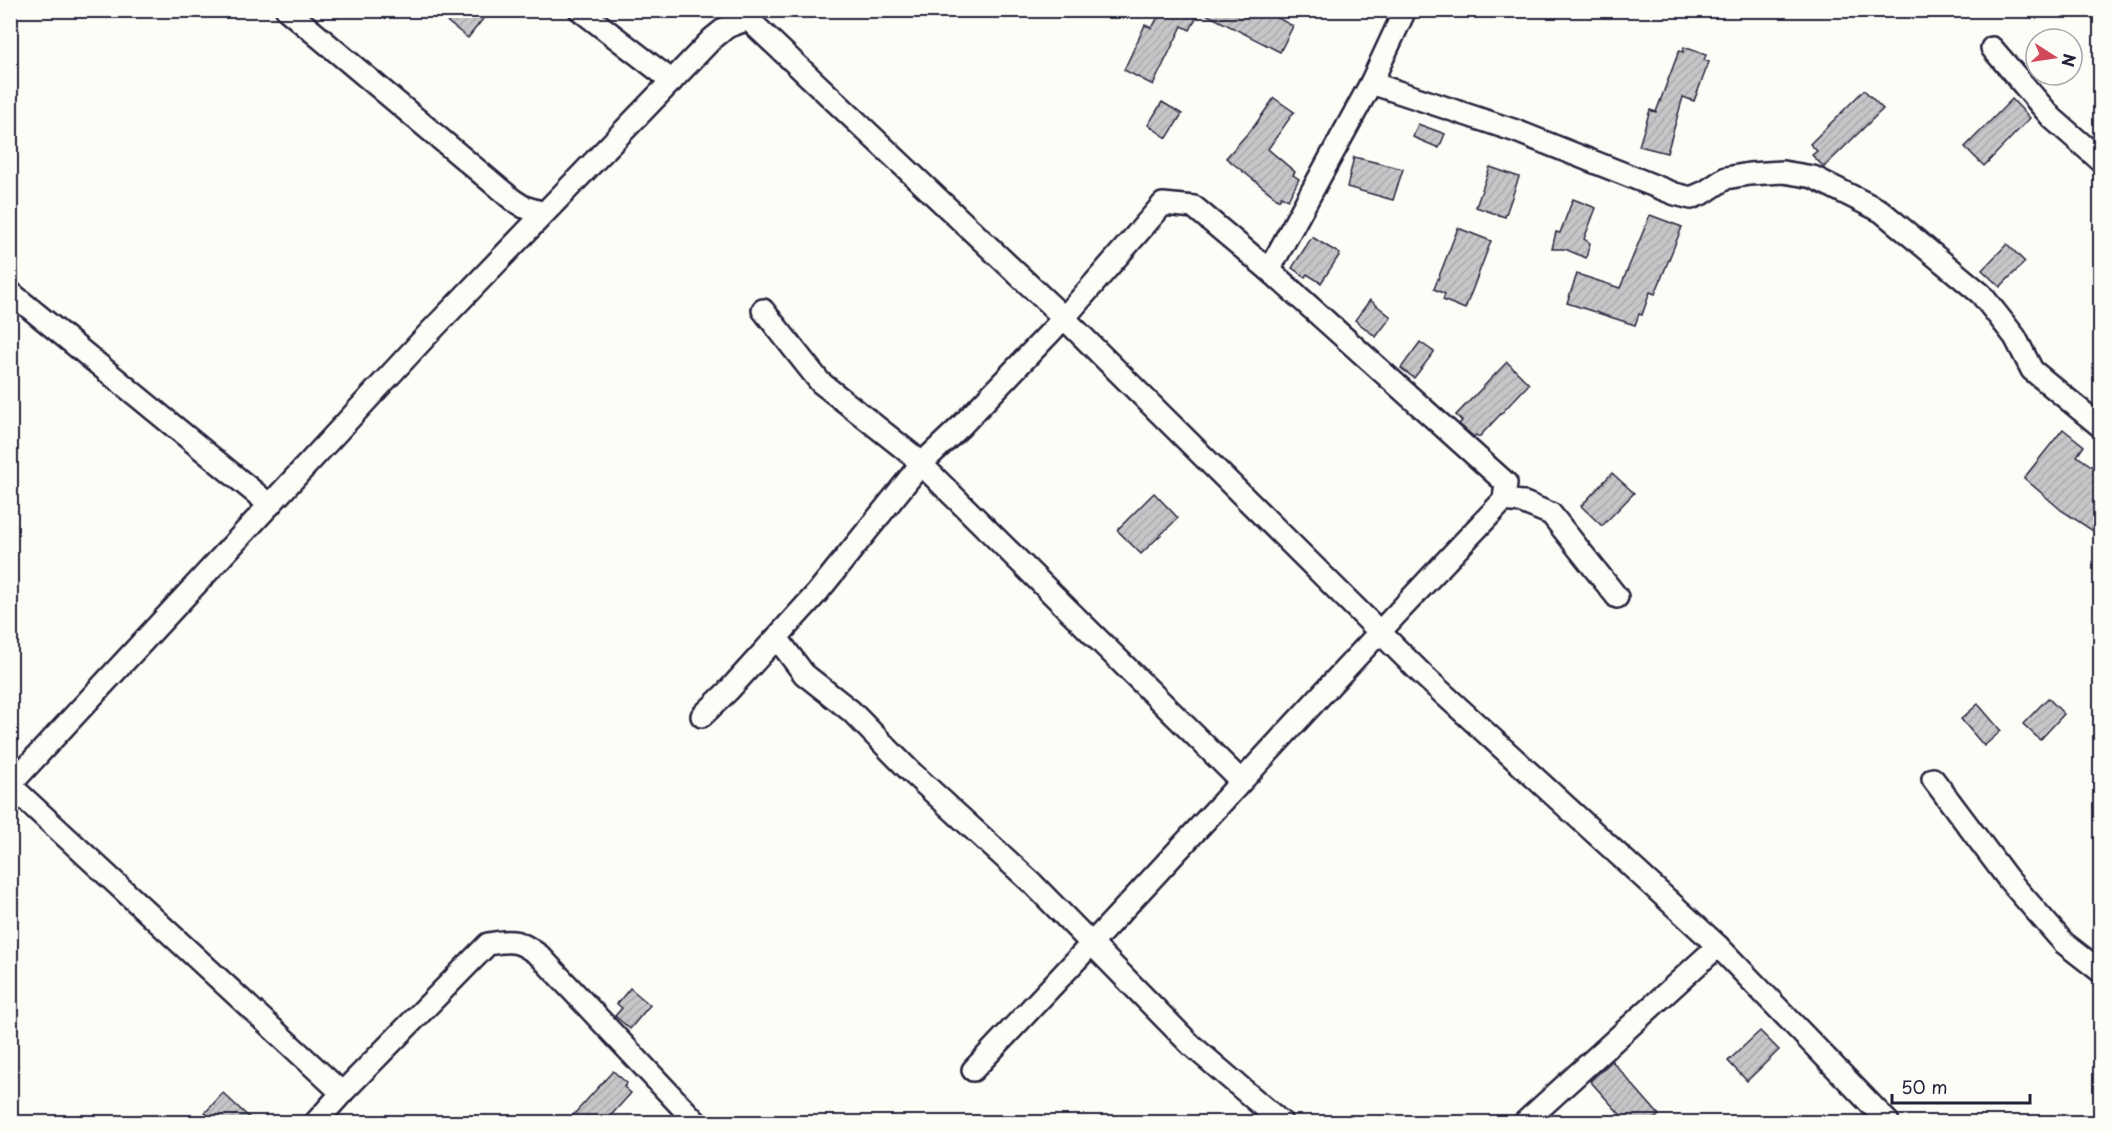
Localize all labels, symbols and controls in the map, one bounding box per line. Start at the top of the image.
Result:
north arrow [2024,27,2084,87]
text: N [2057,52,2083,69]
scale bar [1892,1067,2030,1105]
text: 50 m [1901,1073,1948,1100]

